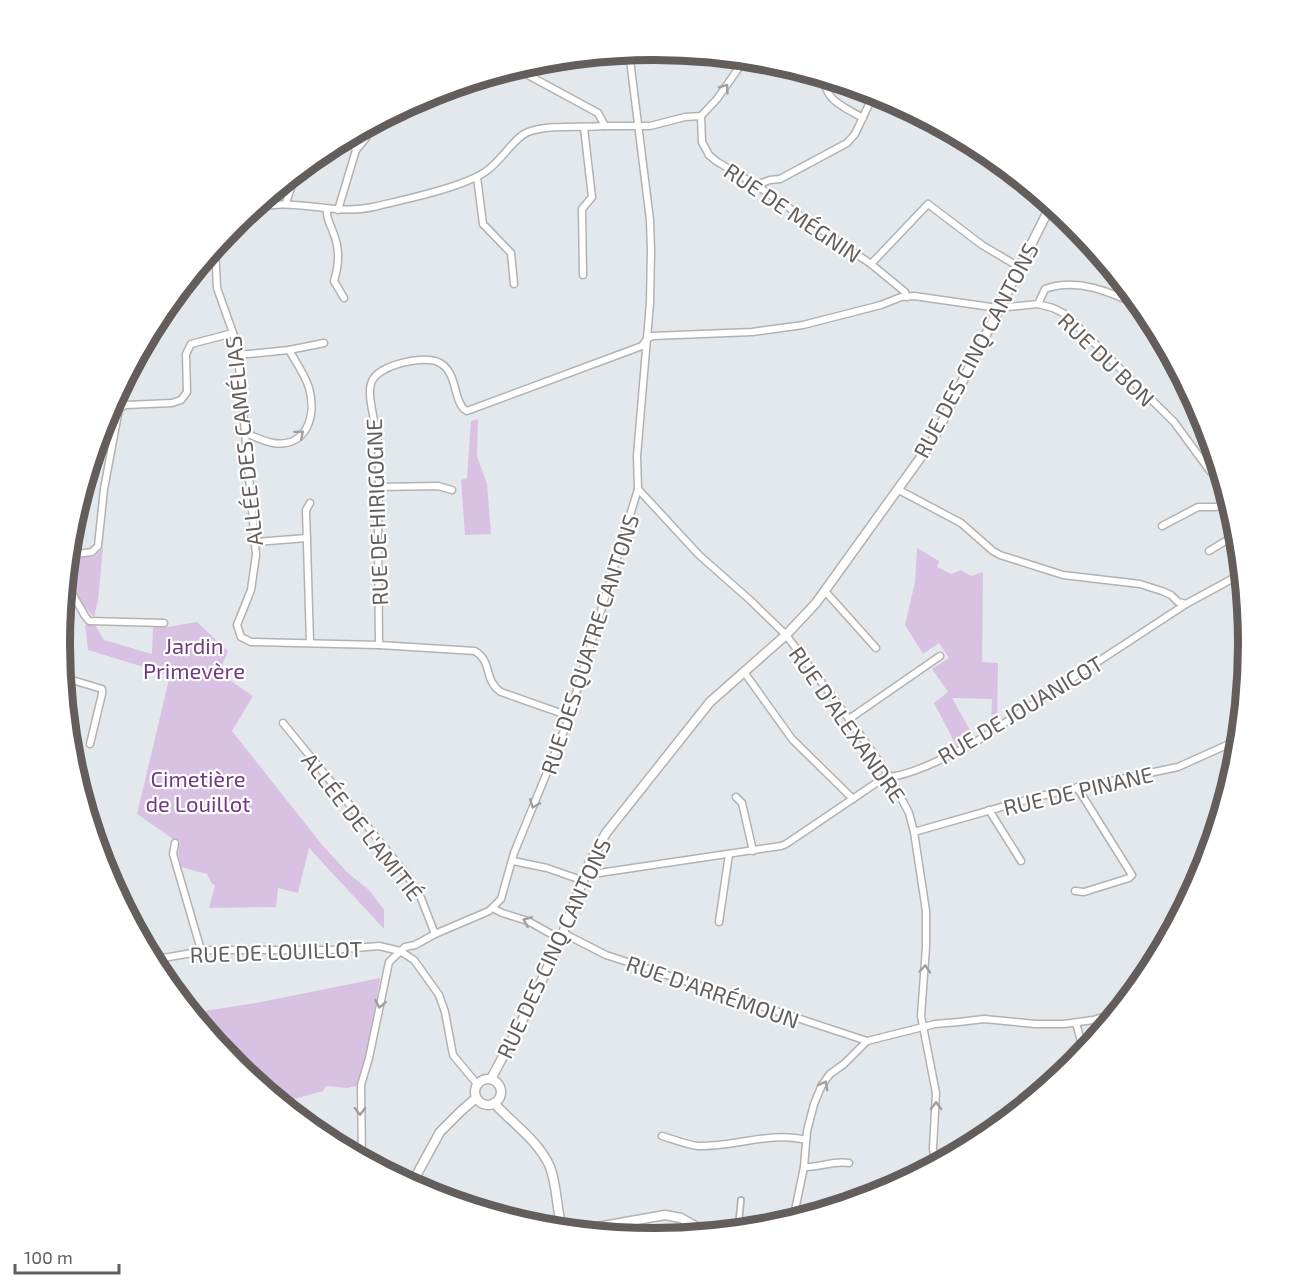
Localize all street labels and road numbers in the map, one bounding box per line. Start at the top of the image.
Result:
street label: RUE DE MÉGNIN [720,157,866,267]
street label: RUE DES CINQ CANTONS [907,238,1044,462]
street label: RUE DU BON [1054,307,1160,411]
street label: ALLÉE DES CAMÉLIAS [219,335,267,547]
street label: RUE DE HIRIGOGNE [360,418,392,606]
street label: RUE DES QUATRE CANTONS [535,511,644,778]
street label: RUE D'ALEXANDRE [784,641,912,807]
street label: RUE DE JOUANICOT [933,649,1107,769]
street label: ALLÉE DE L'AMITIÉ [297,747,429,905]
street label: RUE DE PINANE [1000,760,1156,820]
street label: RUE DES CINQ CANTONS [491,834,616,1063]
street label: RUE DE LOUILLOT [189,935,363,967]
street label: RUE D'ARRÉMOUN [623,949,803,1033]

